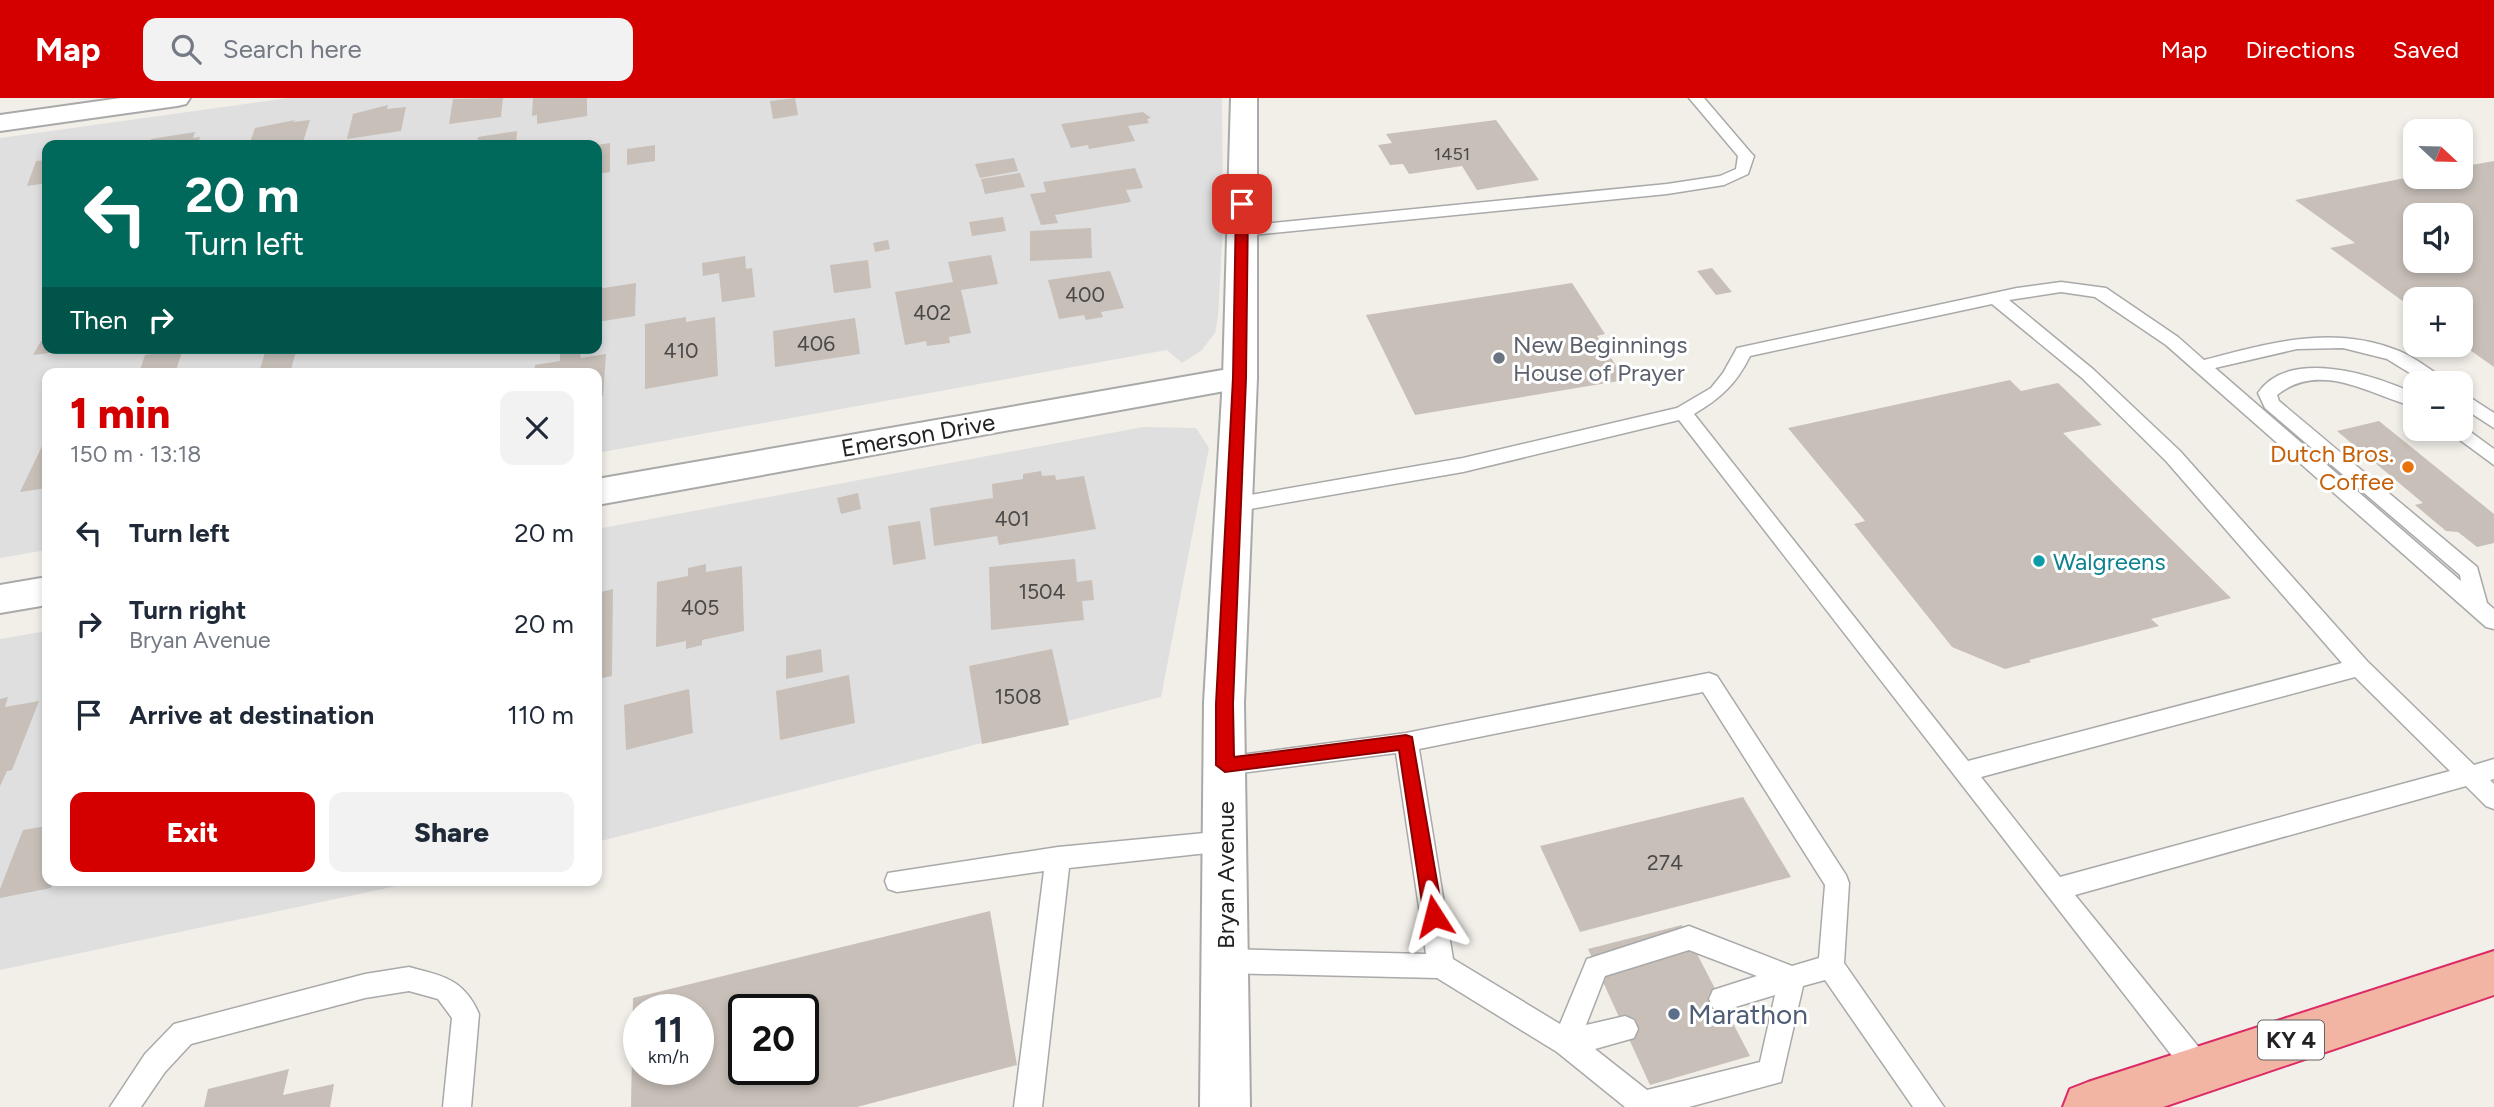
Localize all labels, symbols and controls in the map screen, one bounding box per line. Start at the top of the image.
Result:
search box [143,18,633,81]
text: Map [35,30,101,69]
icon: search [167,30,205,68]
text: Search here [223,33,362,65]
text: Map [2161,35,2207,64]
text: Directions [2245,35,2355,64]
text: Saved [2393,35,2459,64]
north arrow [2403,119,2473,189]
map controls [2403,119,2473,441]
house number: 1451 [1434,143,1470,165]
text: 20 m [185,165,300,224]
icon: left [70,168,161,259]
pin [1212,174,1272,234]
icon: arrive [1223,185,1261,223]
button: sound [2403,203,2473,273]
text: Turn left [185,225,304,263]
house number: 400 [1065,282,1105,307]
button: + [2403,287,2473,357]
house number: 402 [913,300,951,325]
icon: right [142,301,180,339]
text: Then [70,304,128,336]
place label: New Beginnings House of Prayer [1513,330,1688,387]
house number: 406 [797,331,835,356]
house number: 410 [663,338,699,363]
marker: New Beginnings House of Prayer [1491,350,1507,366]
button: − [2403,371,2473,441]
text: 1 min [70,388,170,439]
button: close [500,391,574,465]
street label: Emerson Drive [839,407,997,463]
place label: Dutch Bros. Coffee [2270,439,2394,496]
text: 150 m · 13:18 [70,440,201,468]
marker: Dutch Bros. Coffee [2400,459,2416,475]
house number: 401 [994,506,1030,531]
icon: left [70,514,108,552]
text: Turn left [129,517,230,549]
text: 20 m [514,517,574,549]
place label: Walgreens [2053,547,2166,576]
marker: Walgreens [2031,553,2047,569]
house number: 1504 [1018,579,1066,604]
text: Turn right [129,594,246,626]
house number: 405 [681,595,719,620]
icon: right [70,605,108,643]
text: 20 m [514,608,574,640]
text: Bryan Avenue [129,626,271,654]
house number: 1508 [994,684,1042,709]
icon: arrive [70,696,108,734]
text: Arrive at destination [129,699,374,731]
text: 110 m [507,699,574,731]
button: Exit [70,792,315,872]
button: Share [329,792,574,872]
street label: Bryan Avenue [1211,801,1240,949]
house number: 274 [1647,850,1683,875]
position arrow [1397,879,1471,953]
speed limit sign: 20 [728,994,819,1085]
place label: Marathon [1688,997,1808,1031]
marker: Marathon [1666,1006,1682,1022]
text: 11 [654,1009,683,1051]
road number: KY 4 [2258,1021,2324,1060]
text: km/h [648,1046,689,1068]

